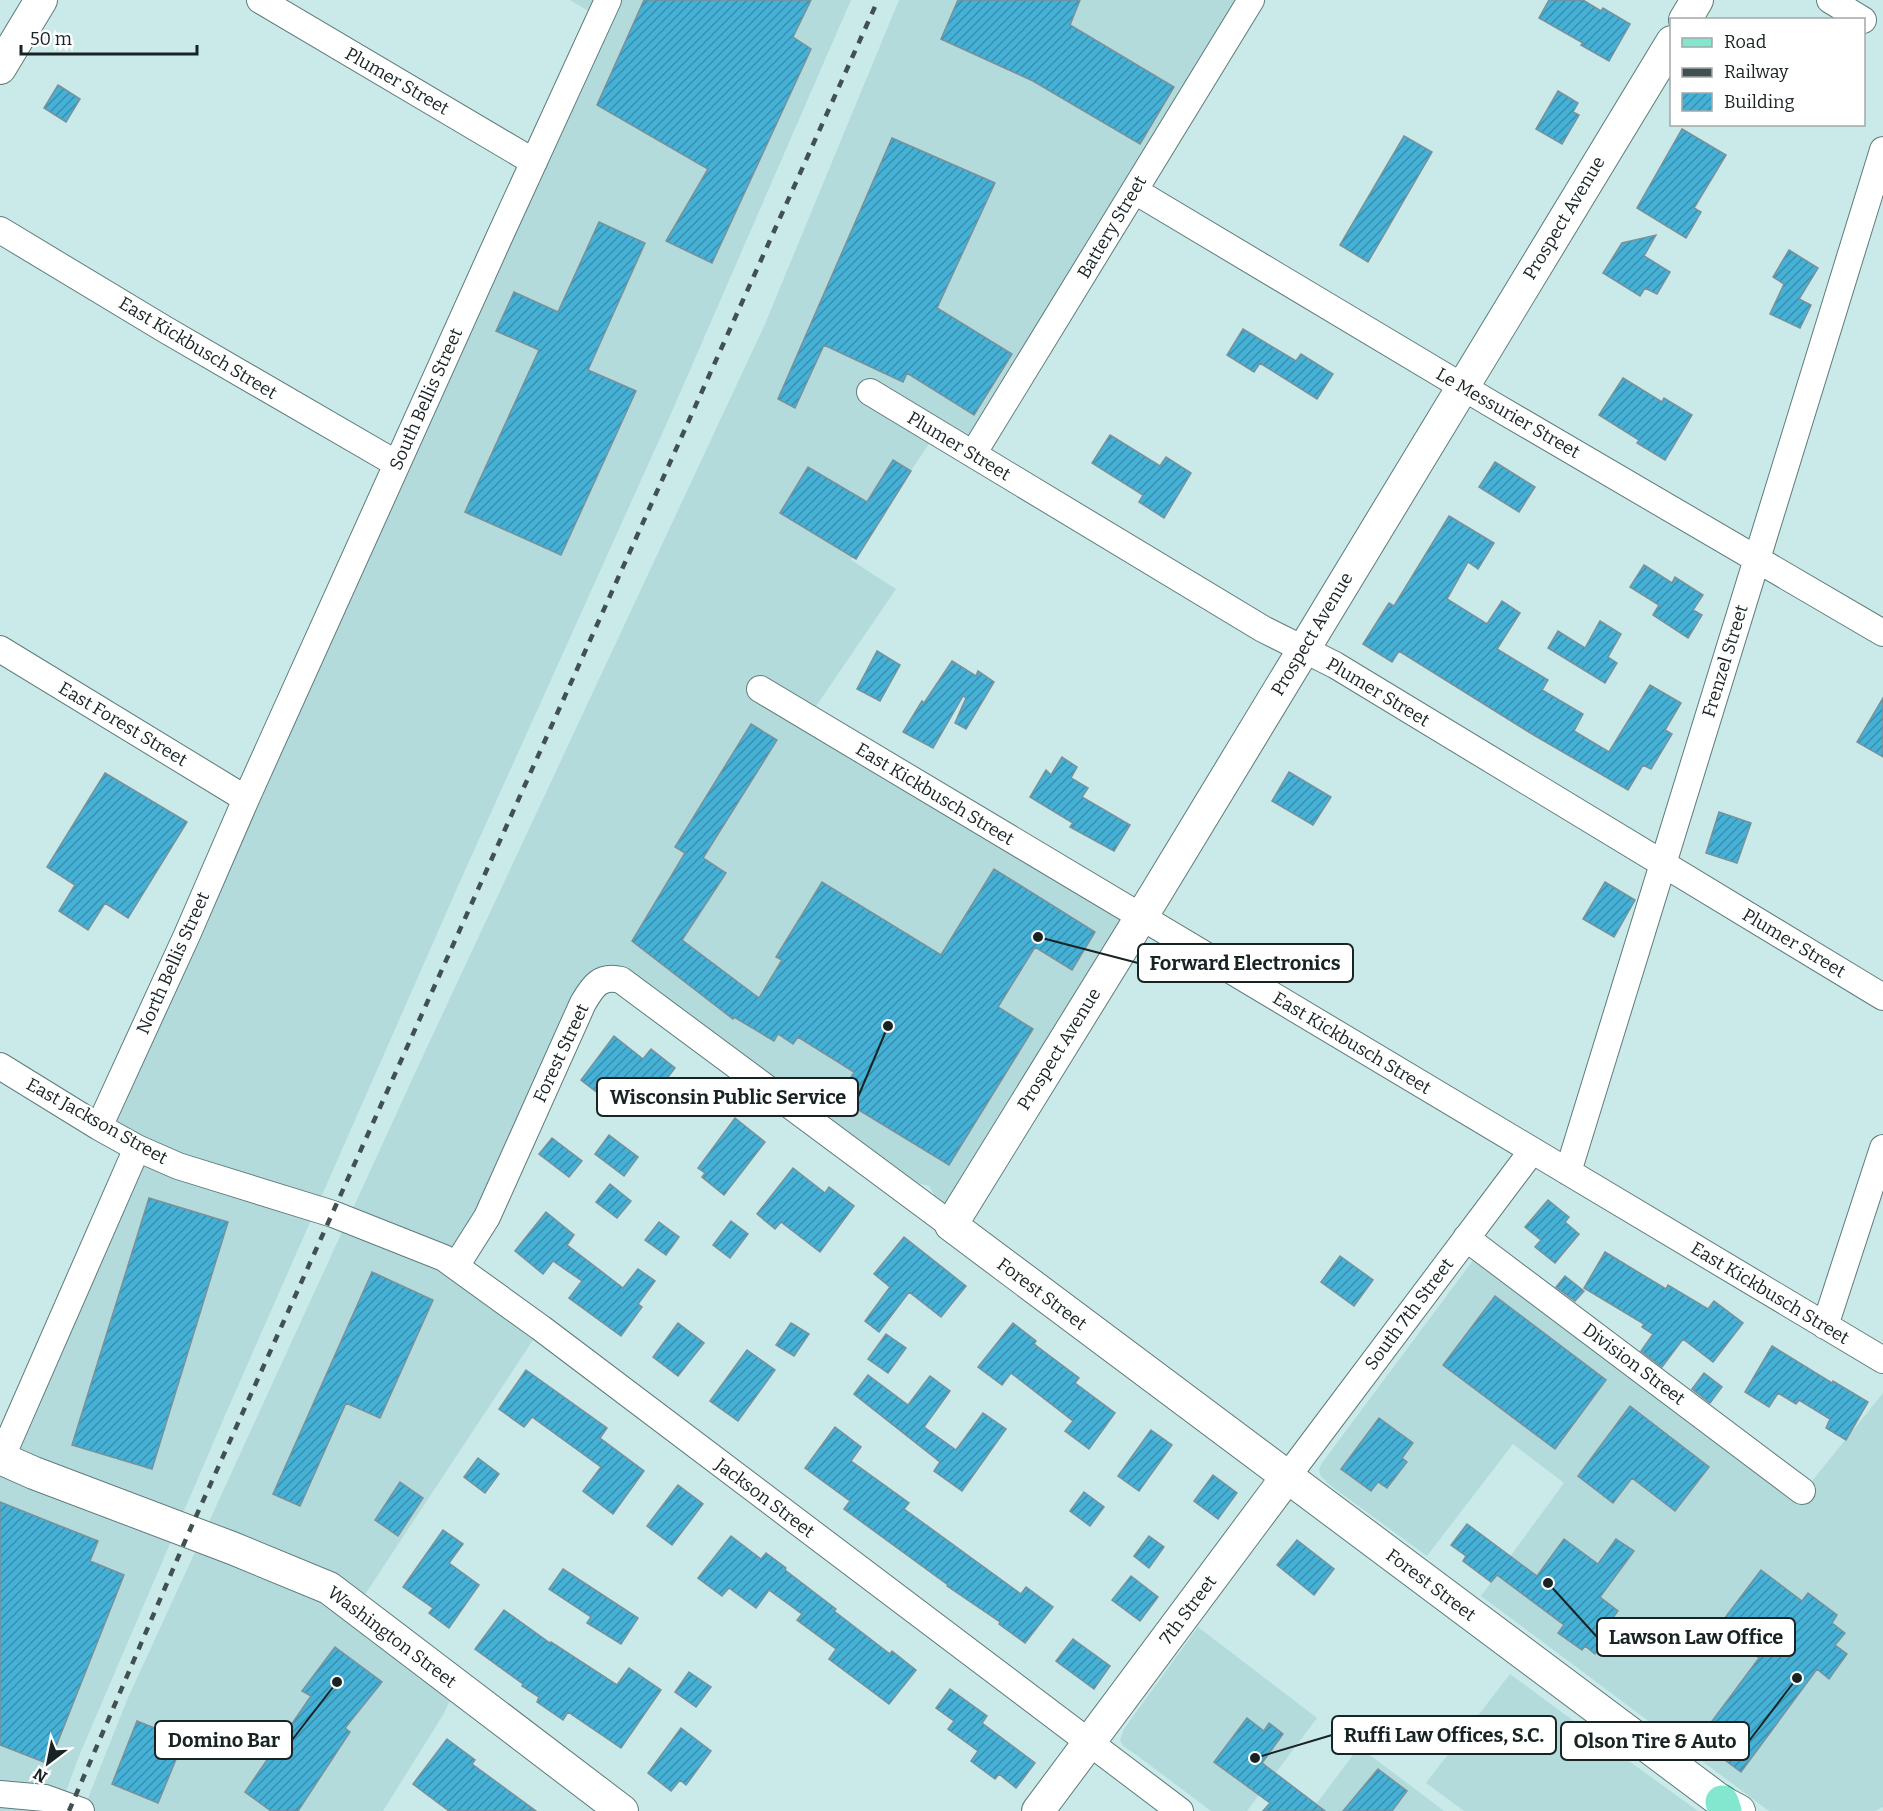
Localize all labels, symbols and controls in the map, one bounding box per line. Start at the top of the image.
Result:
scale bar [21,18,196,56]
legend [1670,18,1865,126]
text: 50 m [30,28,72,50]
text: Road [1724,31,1767,53]
street label: Plumer Street [341,42,453,120]
text: Railway [1724,61,1789,83]
text: Building [1724,91,1795,113]
street label: Prospect Avenue [1519,152,1609,284]
street label: Battery Street [1073,171,1152,282]
street label: East Kickbusch Street [115,292,282,404]
street label: South Bellis Street [385,324,467,473]
street label: Le Messurier Street [1432,363,1584,463]
street label: Plumer Street [904,407,1015,486]
street label: Prospect Avenue [1267,568,1357,700]
street label: Frenzel Street [1697,602,1753,720]
street label: Plumer Street [1323,653,1434,732]
street label: East Forest Street [55,677,192,771]
street label: East Kickbusch Street [852,738,1019,850]
street label: North Bellis Street [132,888,214,1038]
street label: Plumer Street [1739,904,1850,983]
callout: Forward Electronics [1138,944,1353,982]
text: Forward Electronics [1149,951,1341,975]
street label: Prospect Avenue [1013,984,1105,1114]
street label: East Kickbusch Street [1269,987,1436,1099]
street label: Forest Street [529,1000,594,1106]
street label: East Jackson Street [22,1073,172,1169]
callout: Wisconsin Public Service [597,1078,858,1116]
text: Wisconsin Public Service [610,1085,846,1109]
street label: East Kickbusch Street [1687,1237,1854,1349]
street label: Forest Street [993,1253,1092,1335]
street label: South 7th Street [1360,1253,1458,1374]
street label: Division Street [1578,1318,1690,1410]
street label: Jackson Street [710,1453,819,1543]
street label: Forest Street [1382,1544,1481,1626]
street label: 7th Street [1155,1571,1221,1649]
street label: Washington Street [323,1581,461,1693]
callout: Lawson Law Office [1597,1618,1795,1656]
text: Lawson Law Office [1609,1625,1783,1649]
callout: Ruffi Law Offices, S.C. [1332,1716,1556,1754]
callout: Domino Bar [155,1721,292,1759]
callout: Olson Tire & Auto [1561,1722,1749,1760]
text: Ruffi Law Offices, S.C. [1344,1723,1544,1747]
text: Domino Bar [168,1728,281,1752]
text: Olson Tire & Auto [1573,1729,1737,1753]
north arrow [18,1733,78,1793]
text: N [30,1764,51,1787]

